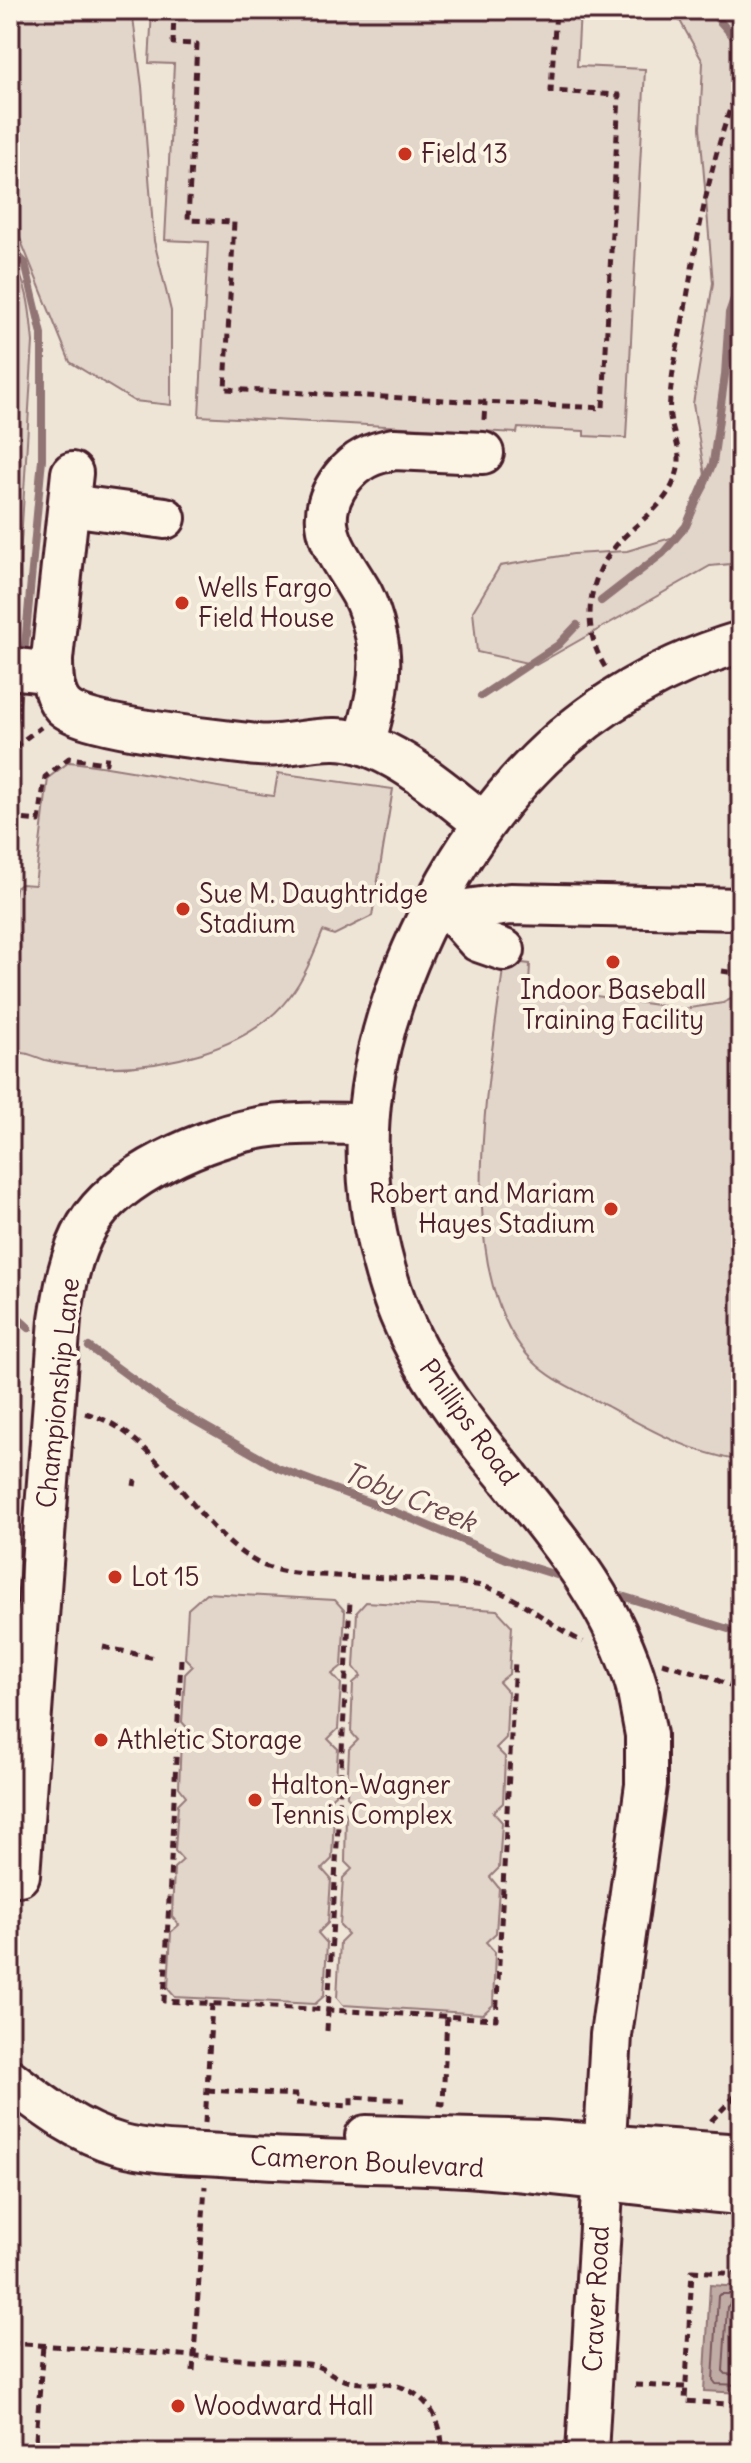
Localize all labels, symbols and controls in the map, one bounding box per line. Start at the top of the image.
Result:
place label: Field 13 [421,137,508,170]
marker: Field 13 [396,145,414,163]
place label: Wells Fargo Field House [198,571,334,634]
marker: Wells Fargo Field House [173,594,191,612]
place label: Sue M. Daughtridge Stadium [199,877,428,940]
marker: Sue M. Daughtridge Stadium [174,900,192,918]
marker: Indoor Baseball Training Facility [604,953,622,971]
place label: Indoor Baseball Training Facility [520,973,706,1036]
place label: Robert and Mariam Hayes Stadium [369,1177,595,1240]
marker: Robert and Mariam Hayes Stadium [602,1200,620,1218]
street label: Championship Lane [29,1276,86,1510]
street label: Phillips Road [413,1352,526,1491]
water label: Toby Creek [338,1454,483,1541]
place label: Lot 15 [131,1560,199,1593]
marker: Lot 15 [106,1568,124,1586]
place label: Athletic Storage [117,1723,302,1756]
marker: Athletic Storage [92,1731,110,1749]
place label: Halton-Wagner Tennis Complex [271,1768,453,1831]
marker: Halton-Wagner Tennis Complex [246,1791,264,1809]
street label: Cameron Boulevard [249,2139,485,2184]
street label: Craver Road [575,2225,616,2373]
place label: Woodward Hall [194,2389,373,2422]
marker: Woodward Hall [169,2397,187,2415]

